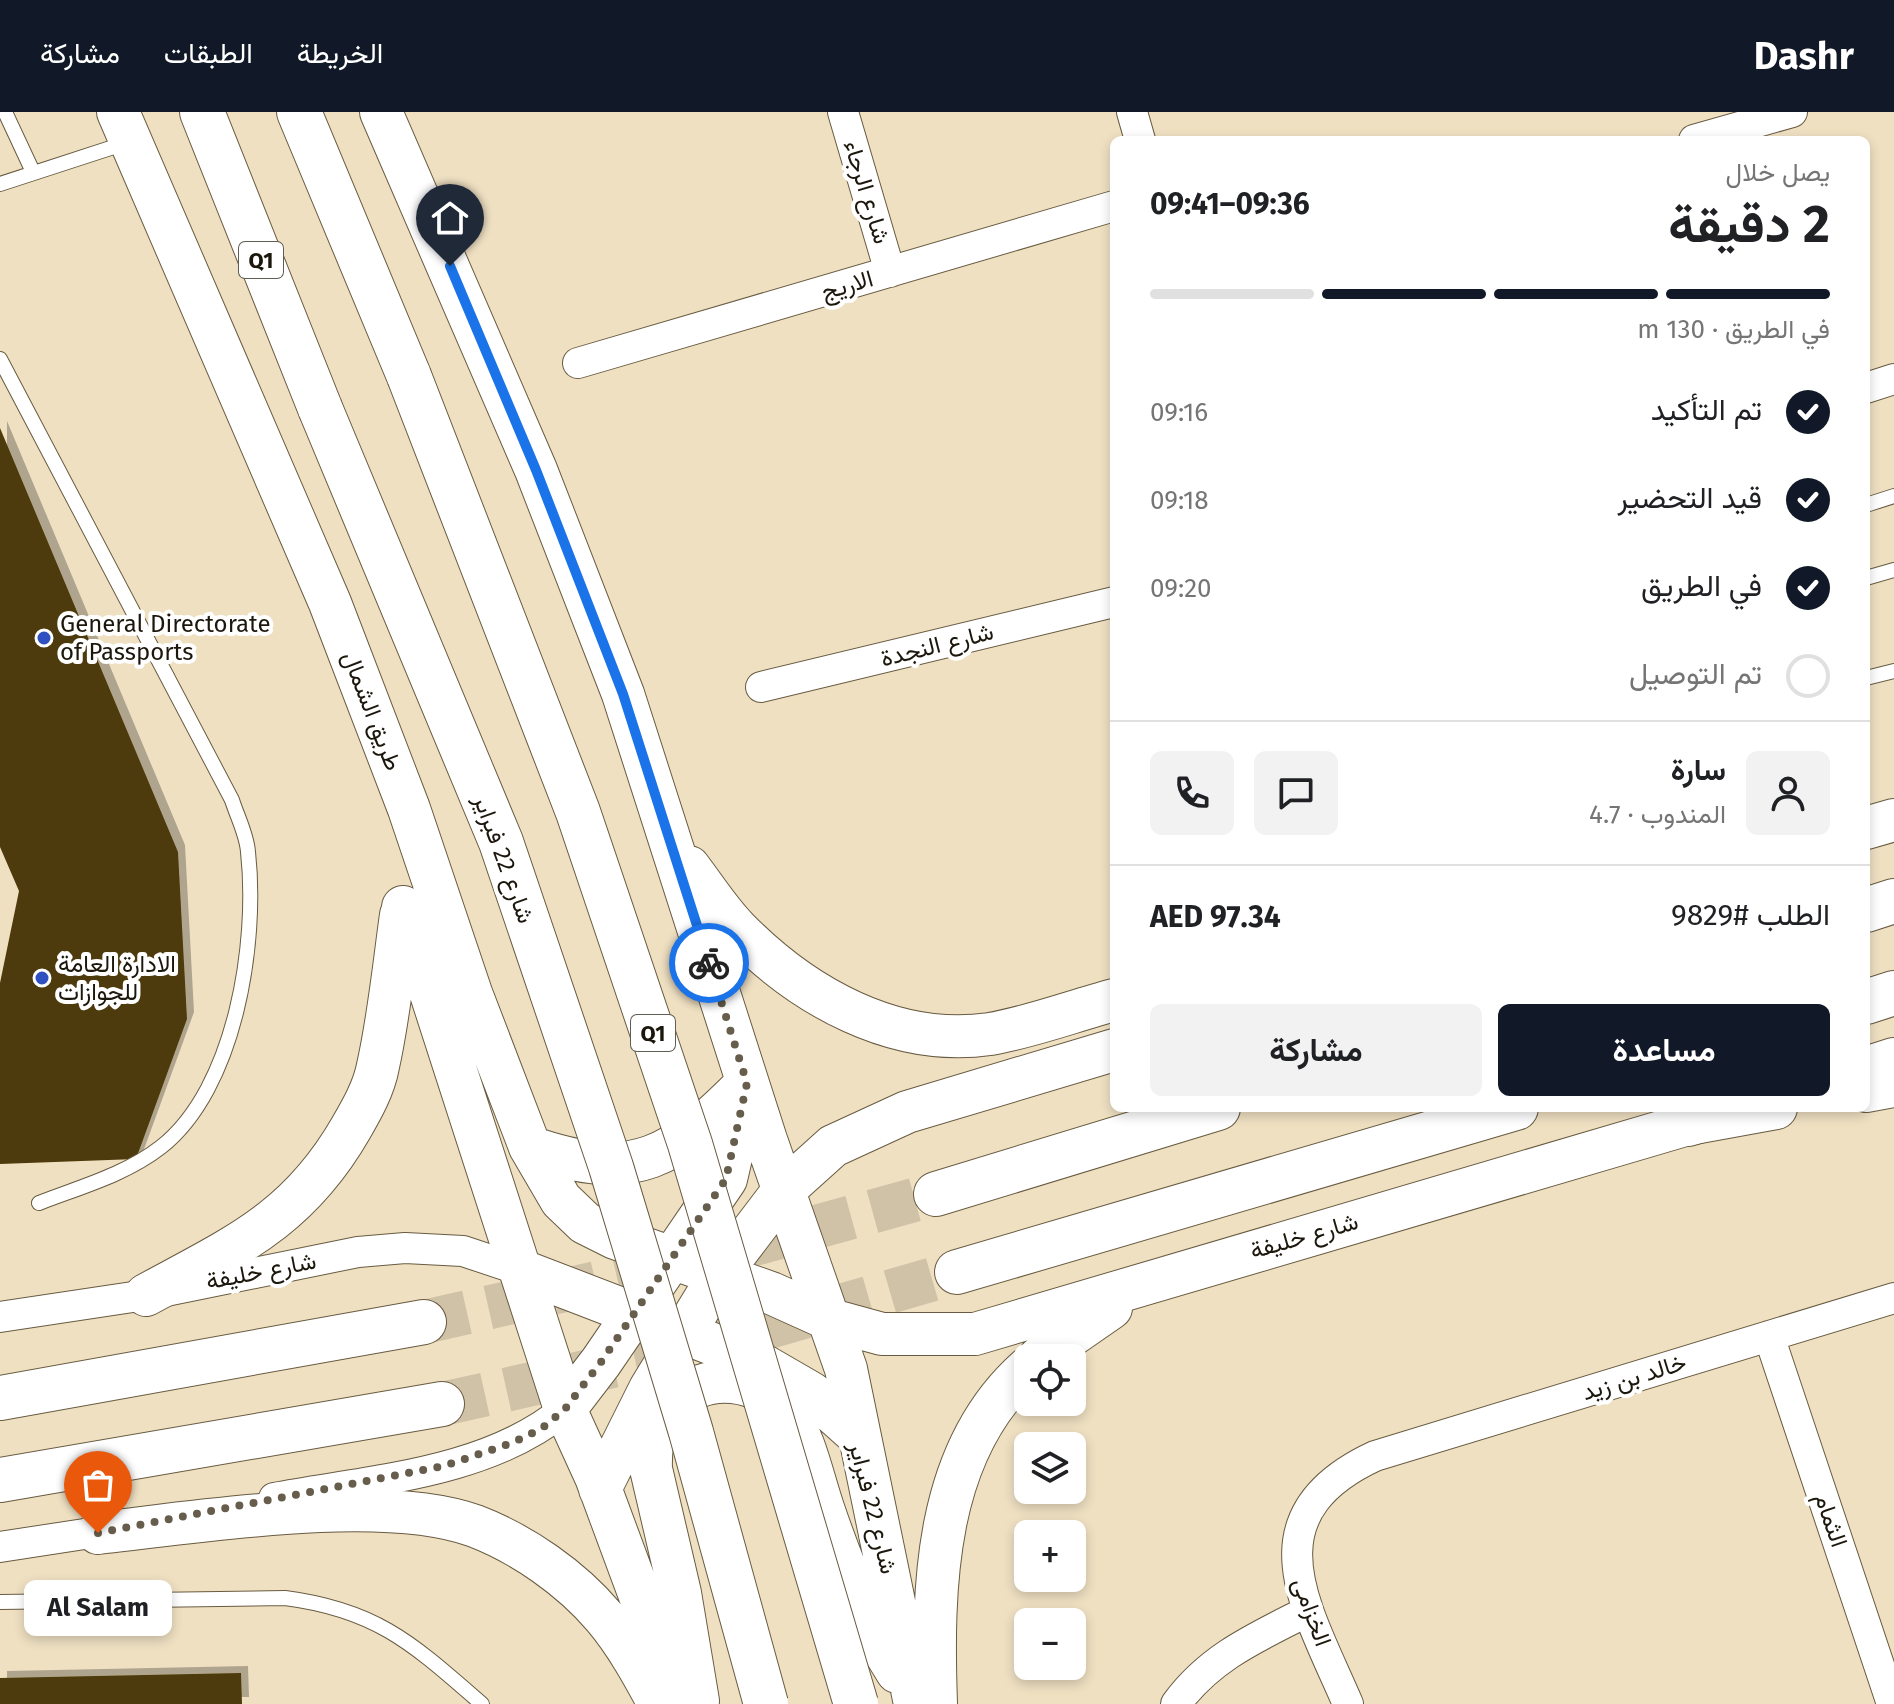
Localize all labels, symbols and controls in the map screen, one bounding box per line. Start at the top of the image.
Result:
text: Dashr [1754,33,1854,79]
text: مشاركة [40,37,120,70]
text: الطبقات [164,37,253,70]
text: الخريطة [297,37,383,70]
street label: شارع الرجاء [836,137,896,248]
text: يصل خلال [1726,157,1830,188]
pin [416,184,484,266]
text: 09:36–09:41 [1150,186,1310,222]
text: 2 دقيقة [1668,193,1830,256]
icon: home [428,196,472,240]
road number: Q1 [239,242,283,278]
street label: الاريج [818,264,877,309]
text: في الطريق · 130 m [1637,314,1830,345]
icon: check [1786,390,1830,434]
text: تم التأكيد [1651,392,1762,428]
text: 09:16 [1150,397,1208,428]
icon: check [1786,478,1830,522]
text: قيد التحضير [1617,480,1762,516]
text: 09:18 [1150,485,1209,516]
icon: check [1786,566,1830,610]
text: في الطريق [1641,568,1762,604]
text: 09:20 [1150,573,1212,604]
place label: General Directorate of Passports [60,610,271,666]
street label: شارع النجدة [878,617,997,674]
marker: General Directorate of Passports [35,629,53,647]
street label: طريق الشمال [336,647,408,775]
text: تم التوصيل [1629,656,1762,692]
button: phone [1150,751,1234,835]
button: chat [1254,751,1338,835]
button: person [1746,751,1830,835]
text: سارة [1671,752,1726,788]
street label: شارع 22 فبراير [466,790,540,928]
text: المندوب · 4.7 [1589,799,1726,830]
text: الطلب #9829 [1671,897,1830,933]
text: AED 97.34 [1150,899,1281,935]
courier [669,923,749,1003]
icon: bike [687,941,731,985]
place label: الادارة العامة للجوازات [58,950,176,1007]
marker: الادارة العامة للجوازات [33,969,51,987]
button: مشاركة [1150,1004,1482,1096]
button: مساعدة [1498,1004,1830,1096]
road number: Q1 [631,1015,675,1051]
street label: شارع خليفة [1247,1207,1362,1267]
street label: شارع خليفة [204,1247,319,1297]
map controls [1014,1344,1086,1680]
button: locate [1014,1344,1086,1416]
street label: خالد بن زيد [1578,1348,1690,1407]
button: layers [1014,1432,1086,1504]
street label: شارع 22 فبراير [841,1438,903,1577]
pin [64,1451,132,1533]
icon: bag [76,1463,120,1507]
street label: الثمام [1807,1489,1853,1551]
button: + [1014,1520,1086,1592]
street label: الخزامى [1286,1574,1337,1650]
callout: Al Salam [24,1581,172,1637]
text: Al Salam [47,1592,149,1623]
button: − [1014,1608,1086,1680]

